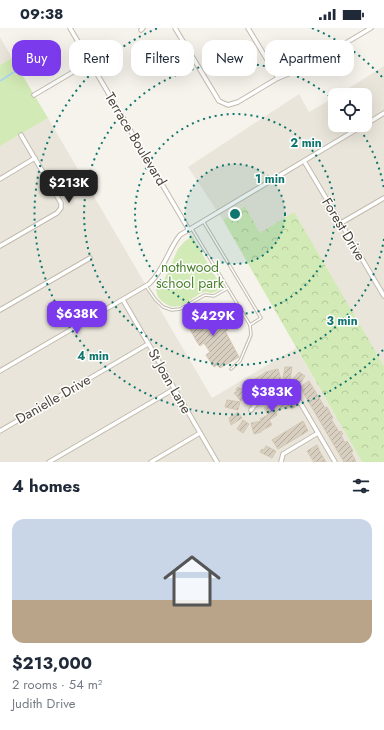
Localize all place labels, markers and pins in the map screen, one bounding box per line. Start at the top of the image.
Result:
pin: $213K [41,170,97,204]
centre of rings [228,207,242,221]
pin: $638K [49,301,105,335]
pin: $429K [185,303,241,337]
pin: $383K [244,379,300,413]

